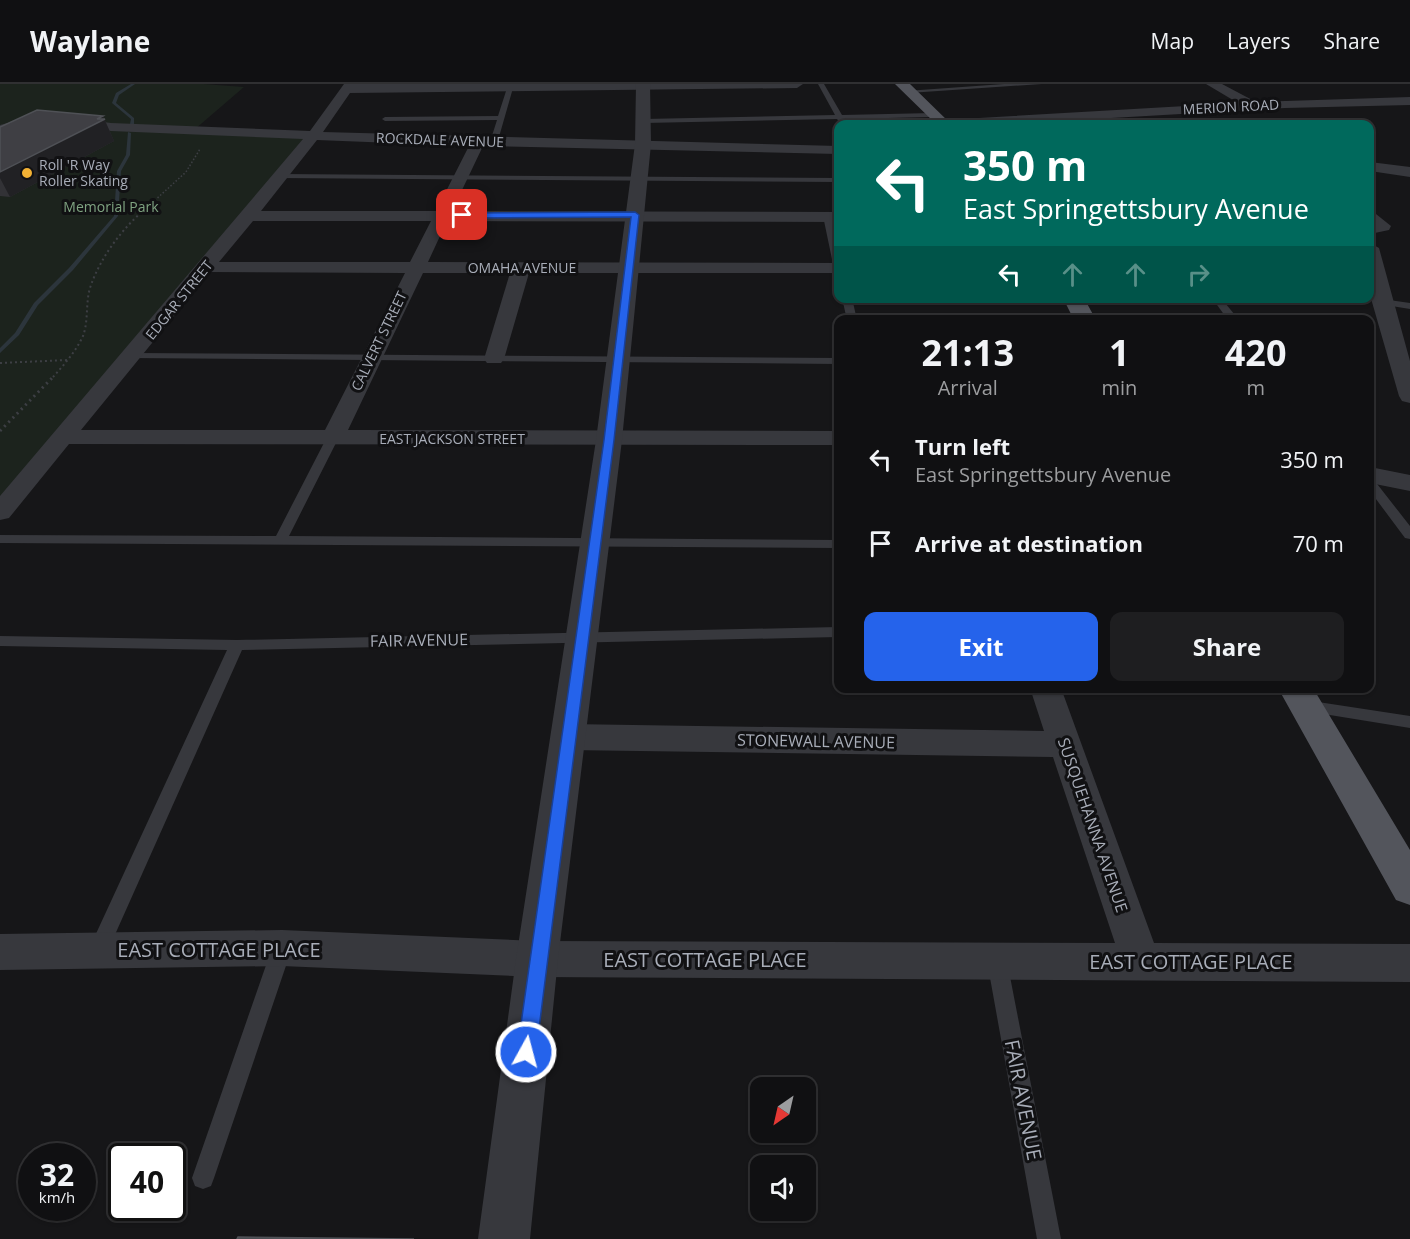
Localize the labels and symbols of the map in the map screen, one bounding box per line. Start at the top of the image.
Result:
street label: MERION ROAD [1182,94,1280,119]
street label: ROCKDALE AVENUE [376,128,504,151]
place label: Roll 'R Way Roller Skating [39,155,128,190]
marker: Roll 'R Way Roller Skating [20,166,34,180]
pin [436,189,487,240]
park label: Memorial Park [63,197,159,216]
street label: EDGAR STREET [141,256,217,343]
street label: OMAHA AVENUE [468,258,576,277]
street label: CALVERT STREET [346,288,411,394]
street label: EAST JACKSON STREET [379,429,525,448]
street label: FAIR AVENUE [370,628,468,652]
street label: STONEWALL AVENUE [737,729,895,753]
street label: SUSQUEHANNA AVENUE [1053,735,1133,915]
street label: EAST COTTAGE PLACE [117,936,321,963]
street label: EAST COTTAGE PLACE [603,946,807,973]
street label: EAST COTTAGE PLACE [1089,948,1293,975]
position arrow [494,1020,558,1084]
street label: FAIR AVENUE [999,1037,1048,1163]
north arrow [750,1077,816,1143]
speed limit sign: 40 [108,1143,186,1221]

